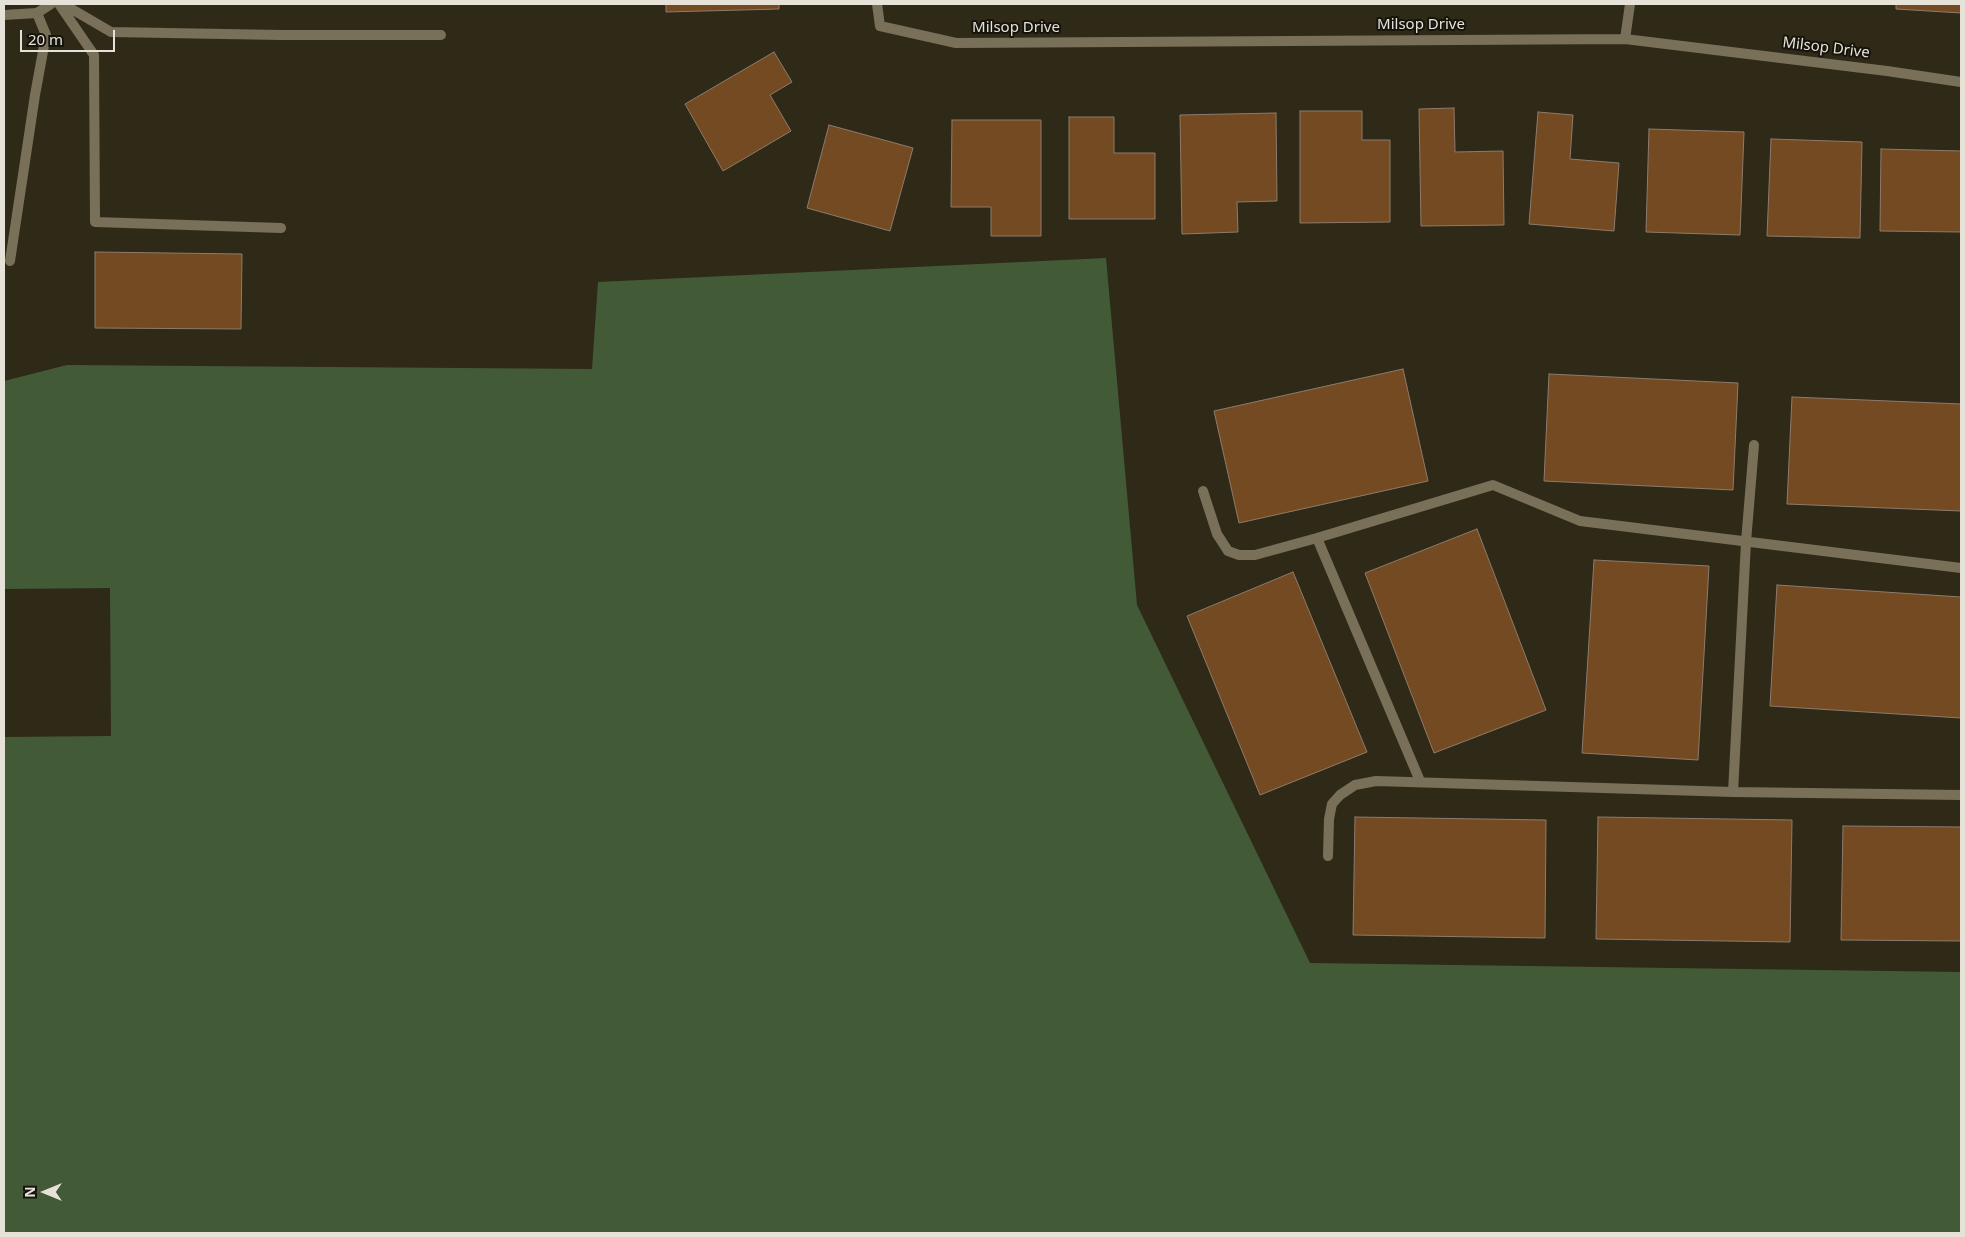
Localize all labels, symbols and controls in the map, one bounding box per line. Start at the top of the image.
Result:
street label: Milsop Drive [1377,16,1465,34]
street label: Milsop Drive [972,19,1060,37]
scale bar [22,20,118,52]
text: 20 m [28,29,63,49]
street label: Milsop Drive [1781,34,1871,62]
north arrow [20,1167,70,1217]
text: N [20,1186,39,1198]

